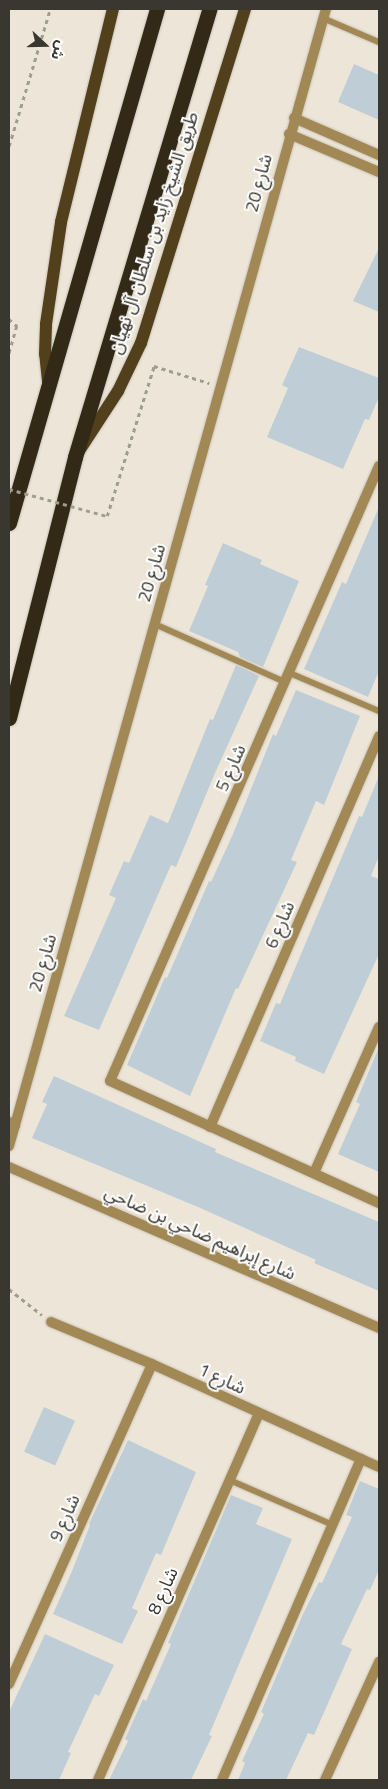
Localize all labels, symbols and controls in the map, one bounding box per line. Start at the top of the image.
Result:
north arrow [20,20,70,70]
text: ش [46,38,73,63]
street label: طريق الشيخ زايد بن سلطان آل نهيان [105,109,203,357]
street label: شارع 20 [241,152,277,214]
street label: شارع 20 [133,542,171,604]
street label: شارع 5 [211,741,251,795]
street label: شارع 6 [260,898,300,952]
street label: شارع 20 [24,932,62,994]
street label: شارع إبراهيم ضاحي بن ضاحي [101,1181,299,1285]
street label: شارع 1 [195,1359,249,1399]
street label: شارع 9 [45,1491,85,1545]
street label: شارع 8 [143,1564,183,1618]

